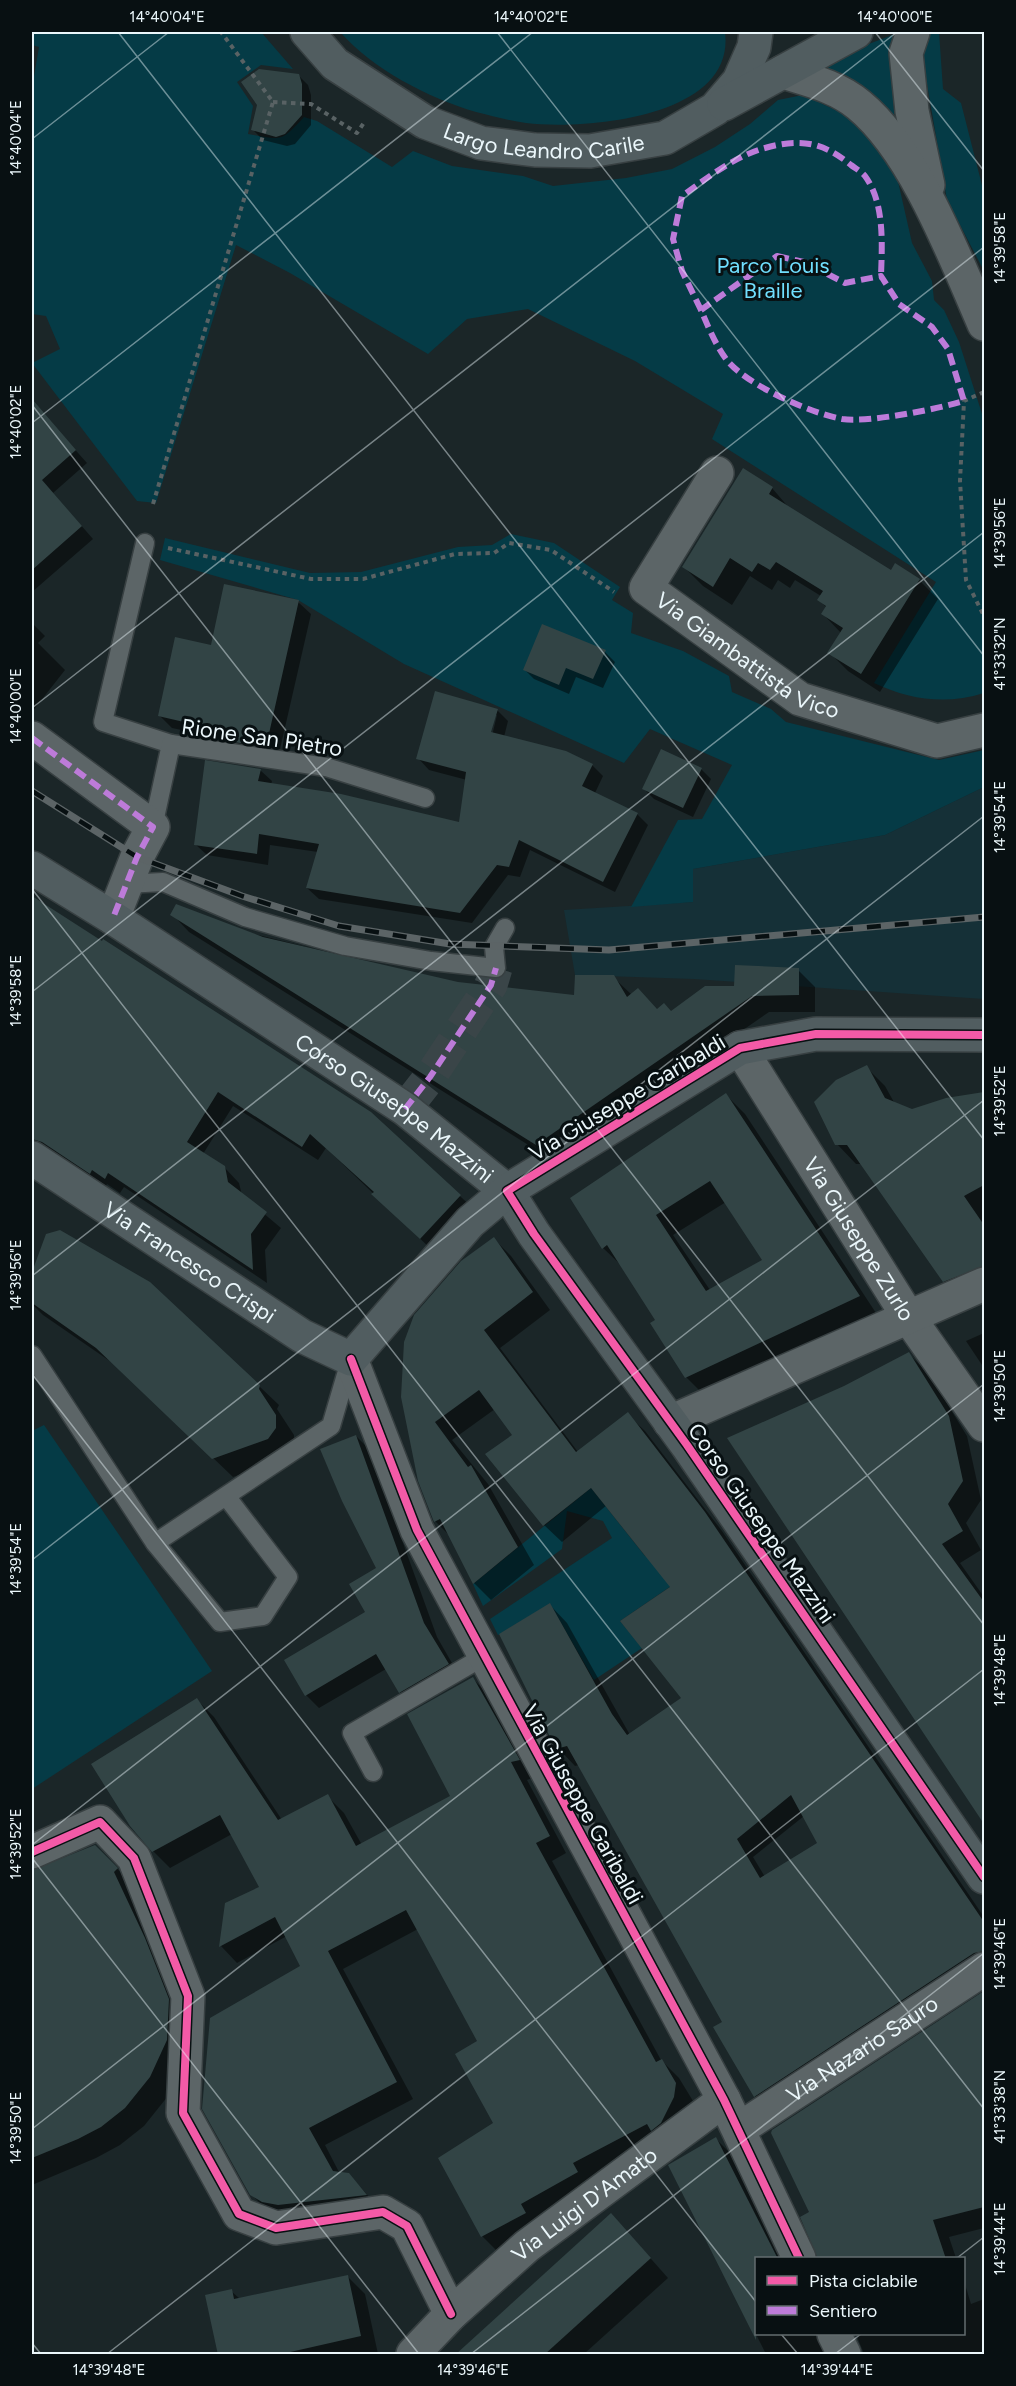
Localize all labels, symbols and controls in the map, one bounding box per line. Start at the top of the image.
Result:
text: 14°40'04"E [129,8,205,26]
text: 14°40'02"E [494,8,568,26]
text: 14°40'00"E [857,8,933,26]
text: 14°40'04"E [7,100,25,176]
street label: Largo Leandro Carile [440,117,646,165]
text: 14°39'58"E [991,212,1009,284]
park label: Parco Louis Braille [716,252,830,304]
text: 14°40'02"E [7,385,25,459]
text: 14°39'56"E [991,497,1009,569]
street label: Via Giambattista Vico [650,586,843,724]
text: 41°33'32"N [991,617,1009,691]
text: 14°40'00"E [7,668,25,744]
street label: Rione San Pietro [180,713,344,762]
text: 14°39'54"E [991,781,1009,853]
text: 14°39'58"E [7,955,25,1027]
street label: Corso Giuseppe Mazzini [290,1028,499,1189]
street label: Via Giuseppe Garibaldi [524,1028,730,1167]
text: 14°39'52"E [991,1065,1009,1137]
street label: Via Giuseppe Zurlo [798,1152,920,1326]
street label: Via Francesco Crispi [98,1196,281,1329]
text: 14°39'56"E [7,1239,25,1311]
text: 14°39'50"E [991,1350,1009,1422]
street label: Corso Giuseppe Mazzini [682,1418,841,1629]
text: 14°39'54"E [7,1523,25,1595]
text: 14°39'48"E [991,1634,1009,1706]
street label: Via Giuseppe Garibaldi [516,1700,649,1909]
text: 14°39'52"E [7,1808,25,1880]
text: 14°39'46"E [991,1918,1009,1990]
street label: Via Nazario Sauro [782,1990,943,2108]
text: 41°33'38"N [991,2070,1009,2144]
text: 14°39'50"E [7,2092,25,2164]
street label: Via Luigi D'Amato [506,2141,662,2267]
text: 14°39'44"E [991,2202,1009,2276]
legend [755,2257,965,2335]
text: Pista ciclabile [809,2270,918,2292]
text: Sentiero [809,2300,877,2322]
text: 14°39'48"E [73,2361,145,2379]
text: 14°39'46"E [437,2361,509,2379]
text: 14°39'44"E [800,2361,874,2379]

